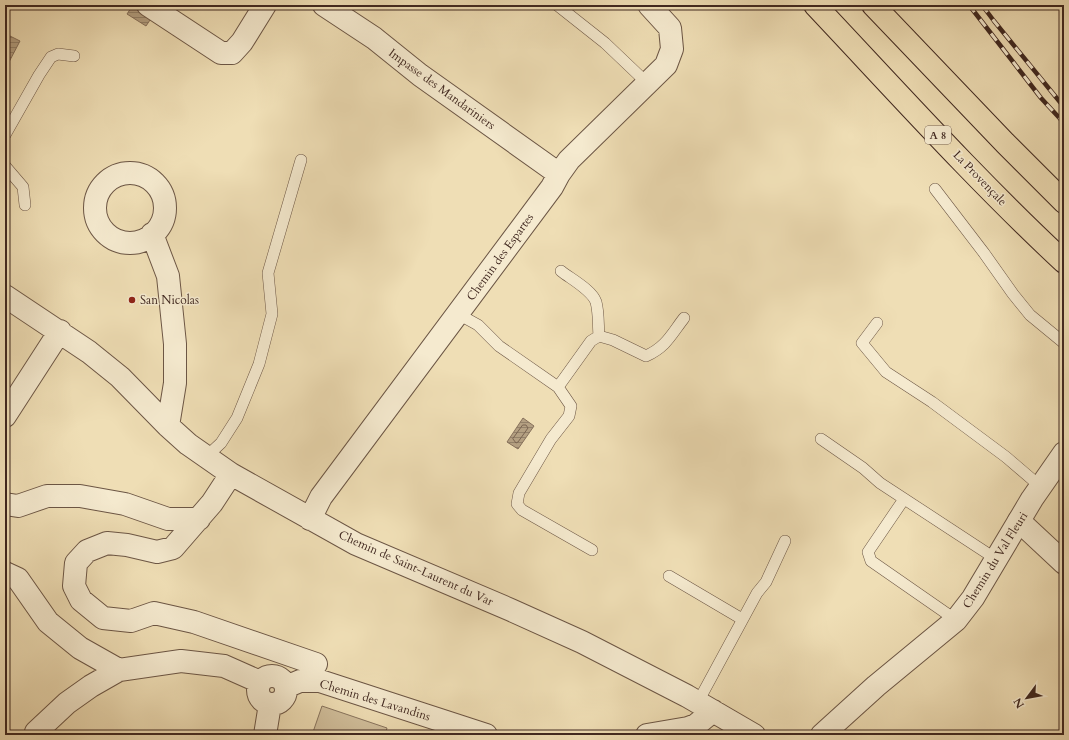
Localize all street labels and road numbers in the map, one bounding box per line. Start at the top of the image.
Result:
street label: Impasse des Mandariniers [385,45,499,133]
road number: A 8 [925,126,951,144]
street label: La Provençale [950,147,1010,209]
street label: Chemin des Espartes [463,210,537,304]
street label: Chemin du Val Fleuri [959,508,1032,611]
street label: Chemin de Saint-Laurent du Var [336,527,496,610]
street label: Chemin des Lavandins [318,676,432,724]

